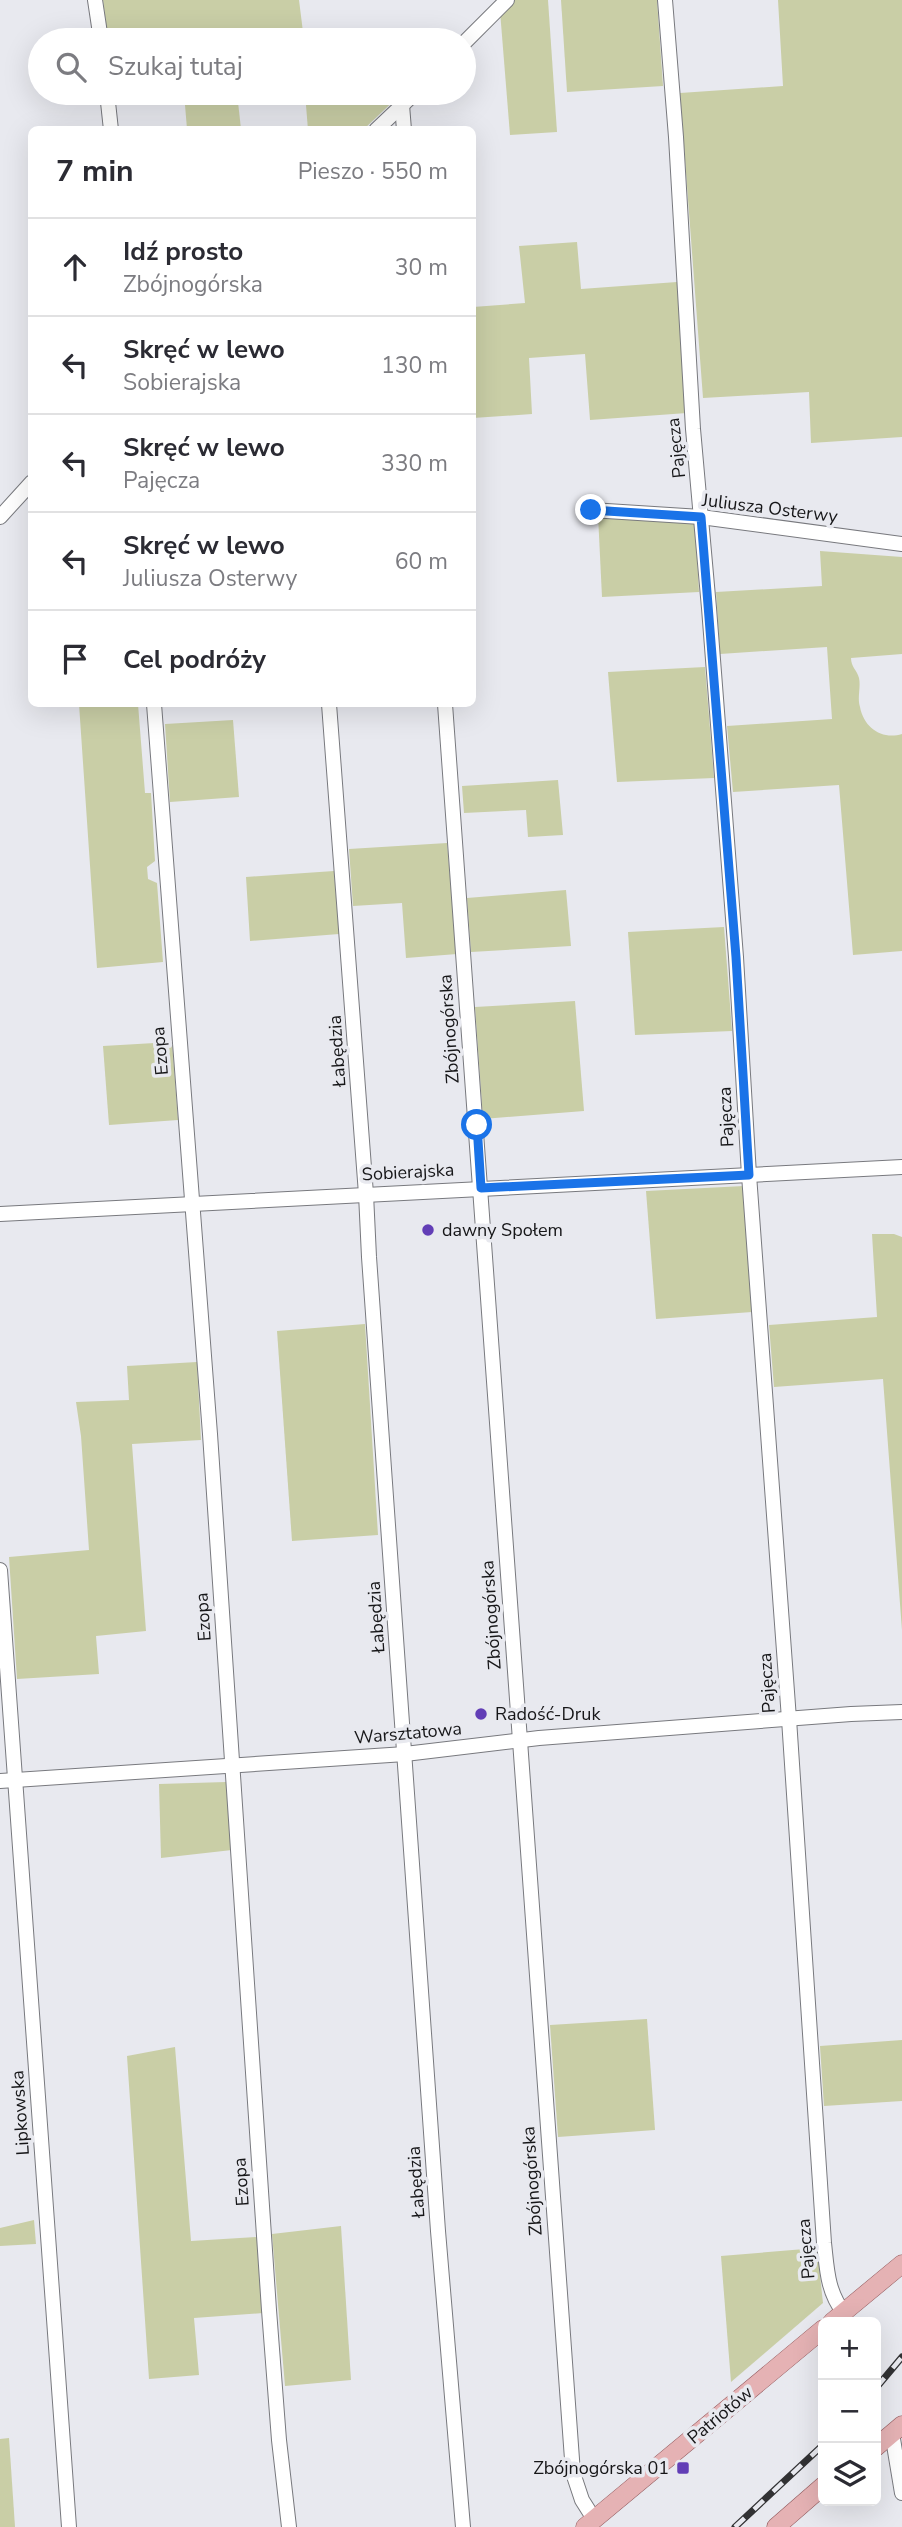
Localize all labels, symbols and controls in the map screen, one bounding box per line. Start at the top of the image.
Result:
search box [28,28,476,105]
icon: search [52,48,90,86]
text: Szukaj tutaj [108,49,243,84]
text: 7 min [56,151,134,192]
text: Pieszo · 550 m [298,156,448,187]
text: Idź prosto [123,234,243,269]
icon: ahead [56,248,94,286]
text: 30 m [395,252,448,283]
text: Zbójnogórska [123,269,263,300]
text: Skręć w lewo [123,332,285,367]
icon: left [56,346,94,384]
text: 130 m [381,350,448,381]
text: Sobierajska [123,367,241,398]
street label: Pajęcza [661,417,691,479]
text: Skręć w lewo [123,430,285,465]
icon: left [56,444,94,482]
text: 330 m [381,448,448,479]
text: Pajęcza [123,465,200,496]
street label: Juliusza Osterwy [700,488,840,528]
route end [575,494,606,525]
text: Skręć w lewo [123,528,285,563]
icon: left [56,542,94,580]
text: 60 m [395,546,448,577]
text: Juliusza Osterwy [123,563,297,594]
icon: arrive [56,640,94,678]
text: Cel podróży [123,642,266,677]
street label: Zbójnogórska [433,973,465,1085]
street label: Łabędzia [323,1014,352,1089]
street label: Ezopa [146,1026,174,1076]
street label: Pajęcza [712,1086,740,1148]
route start [461,1109,492,1140]
street label: Sobierajska [361,1158,455,1186]
place label: dawny Społem [442,1218,563,1242]
marker: dawny Społem [420,1222,436,1238]
street label: Zbójnogórska [475,1559,507,1671]
street label: Łabędzia [362,1580,391,1655]
street label: Ezopa [189,1592,217,1642]
street label: Pajęcza [753,1652,781,1714]
place label: Radość-Druk [495,1702,601,1726]
marker: Radość-Druk [473,1706,489,1722]
street label: Warsztatowa [353,1716,463,1750]
street label: Lipkowska [5,2070,35,2156]
street label: Zbójnogórska [516,2125,548,2237]
street label: Łabędzia [402,2145,431,2220]
street label: Ezopa [227,2157,255,2207]
street label: Pajęcza [791,2218,821,2280]
map controls [818,2317,881,2506]
button: + [818,2317,881,2380]
button: − [818,2380,881,2443]
street label: Patriotów [682,2381,758,2449]
button: layers [818,2443,881,2506]
place label: Zbójnogórska 01 [533,2456,669,2480]
marker: Zbójnogórska 01 [675,2460,691,2476]

